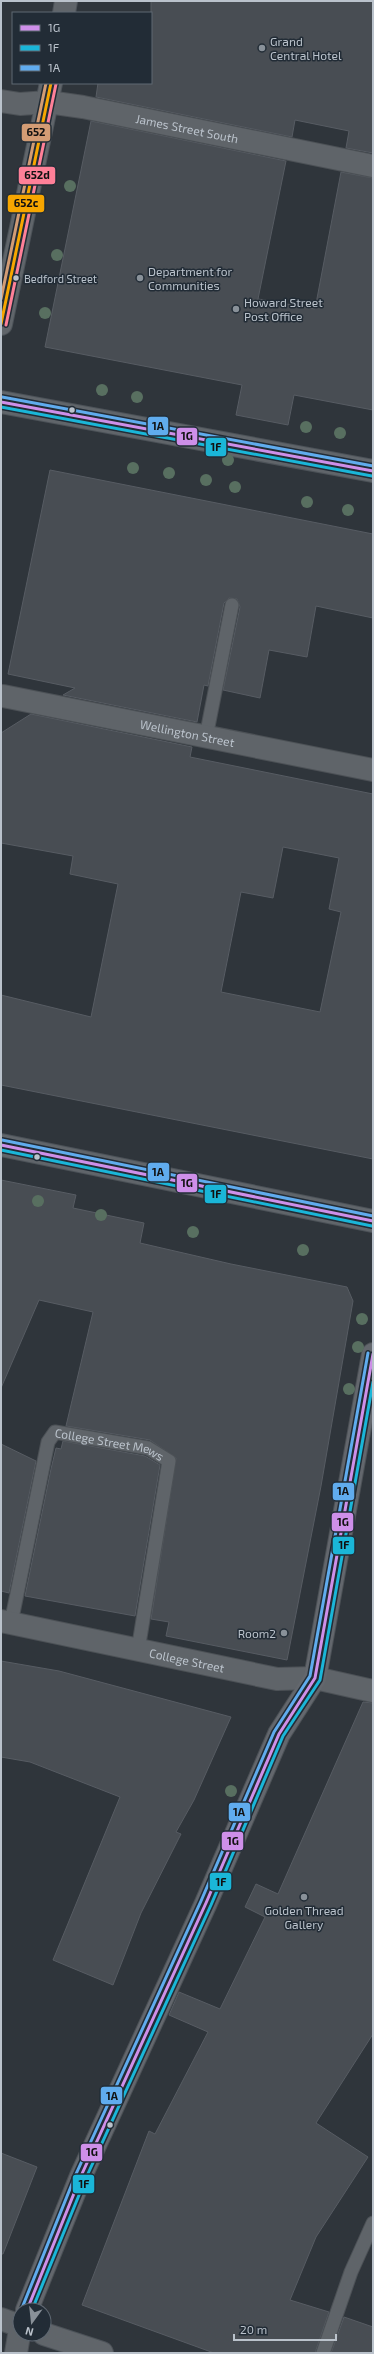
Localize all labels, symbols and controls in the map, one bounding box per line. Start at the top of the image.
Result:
legend [12,12,152,84]
text: 1G [48,20,60,34]
place label: Grand Central Hotel [270,34,342,62]
text: 1F [48,40,60,54]
marker: Grand Central Hotel [257,43,267,53]
text: 1A [48,60,61,74]
street label: James Street South [135,111,240,145]
line badge: 652 [21,123,51,142]
text: 652 [27,125,45,138]
line badge: 652d [18,166,56,185]
text: 652d [24,168,50,181]
line badge: 652c [7,194,45,213]
text: 652c [14,196,39,209]
place label: Department for Communities [148,264,233,292]
place label: Bedford Street [24,272,97,285]
marker: Bedford Street [11,273,21,283]
marker: Department for Communities [135,273,145,283]
place label: Howard Street Post Office [244,295,323,323]
marker: Howard Street Post Office [231,304,241,314]
unlabelled marker [67,405,77,415]
line badge: 1A [147,416,169,436]
text: 1A [152,419,165,432]
line badge: 1G [176,427,198,446]
text: 1G [181,429,193,442]
line badge: 1F [205,437,227,457]
text: 1F [211,440,221,453]
street label: Wellington Street [139,717,236,749]
unlabelled marker [32,1152,42,1162]
line badge: 1A [147,1162,170,1182]
text: 1A [152,1165,165,1178]
line badge: 1G [176,1173,198,1193]
text: 1G [181,1176,193,1189]
line badge: 1F [204,1184,227,1204]
text: 1F [211,1187,221,1200]
street label: College Street Mews [54,1425,167,1463]
line badge: 1A [332,1482,355,1501]
text: 1A [337,1484,350,1497]
line badge: 1G [331,1512,354,1532]
text: 1G [337,1515,349,1528]
line badge: 1F [332,1536,355,1555]
text: 1F [339,1538,349,1551]
place label: Room2 [238,1626,276,1640]
marker: Room2 [279,1628,289,1638]
street label: College Street [148,1645,226,1675]
line badge: 1A [228,1802,251,1822]
text: 1A [233,1805,246,1818]
line badge: 1G [221,1831,244,1851]
text: 1G [227,1834,239,1847]
line badge: 1F [209,1872,232,1891]
text: 1F [216,1875,226,1888]
marker: Golden Thread Gallery [299,1892,309,1902]
place label: Golden Thread Gallery [264,1903,344,1931]
line badge: 1A [100,2086,123,2105]
text: 1A [106,2089,119,2102]
unlabelled marker [105,2120,115,2130]
line badge: 1G [80,2143,103,2162]
text: 1G [86,2145,98,2158]
line badge: 1F [72,2174,95,2194]
text: 1F [79,2177,89,2190]
north arrow [12,2302,52,2342]
scale bar [234,2316,336,2342]
text: 20 m [240,2322,267,2336]
text: N [24,2325,35,2339]

